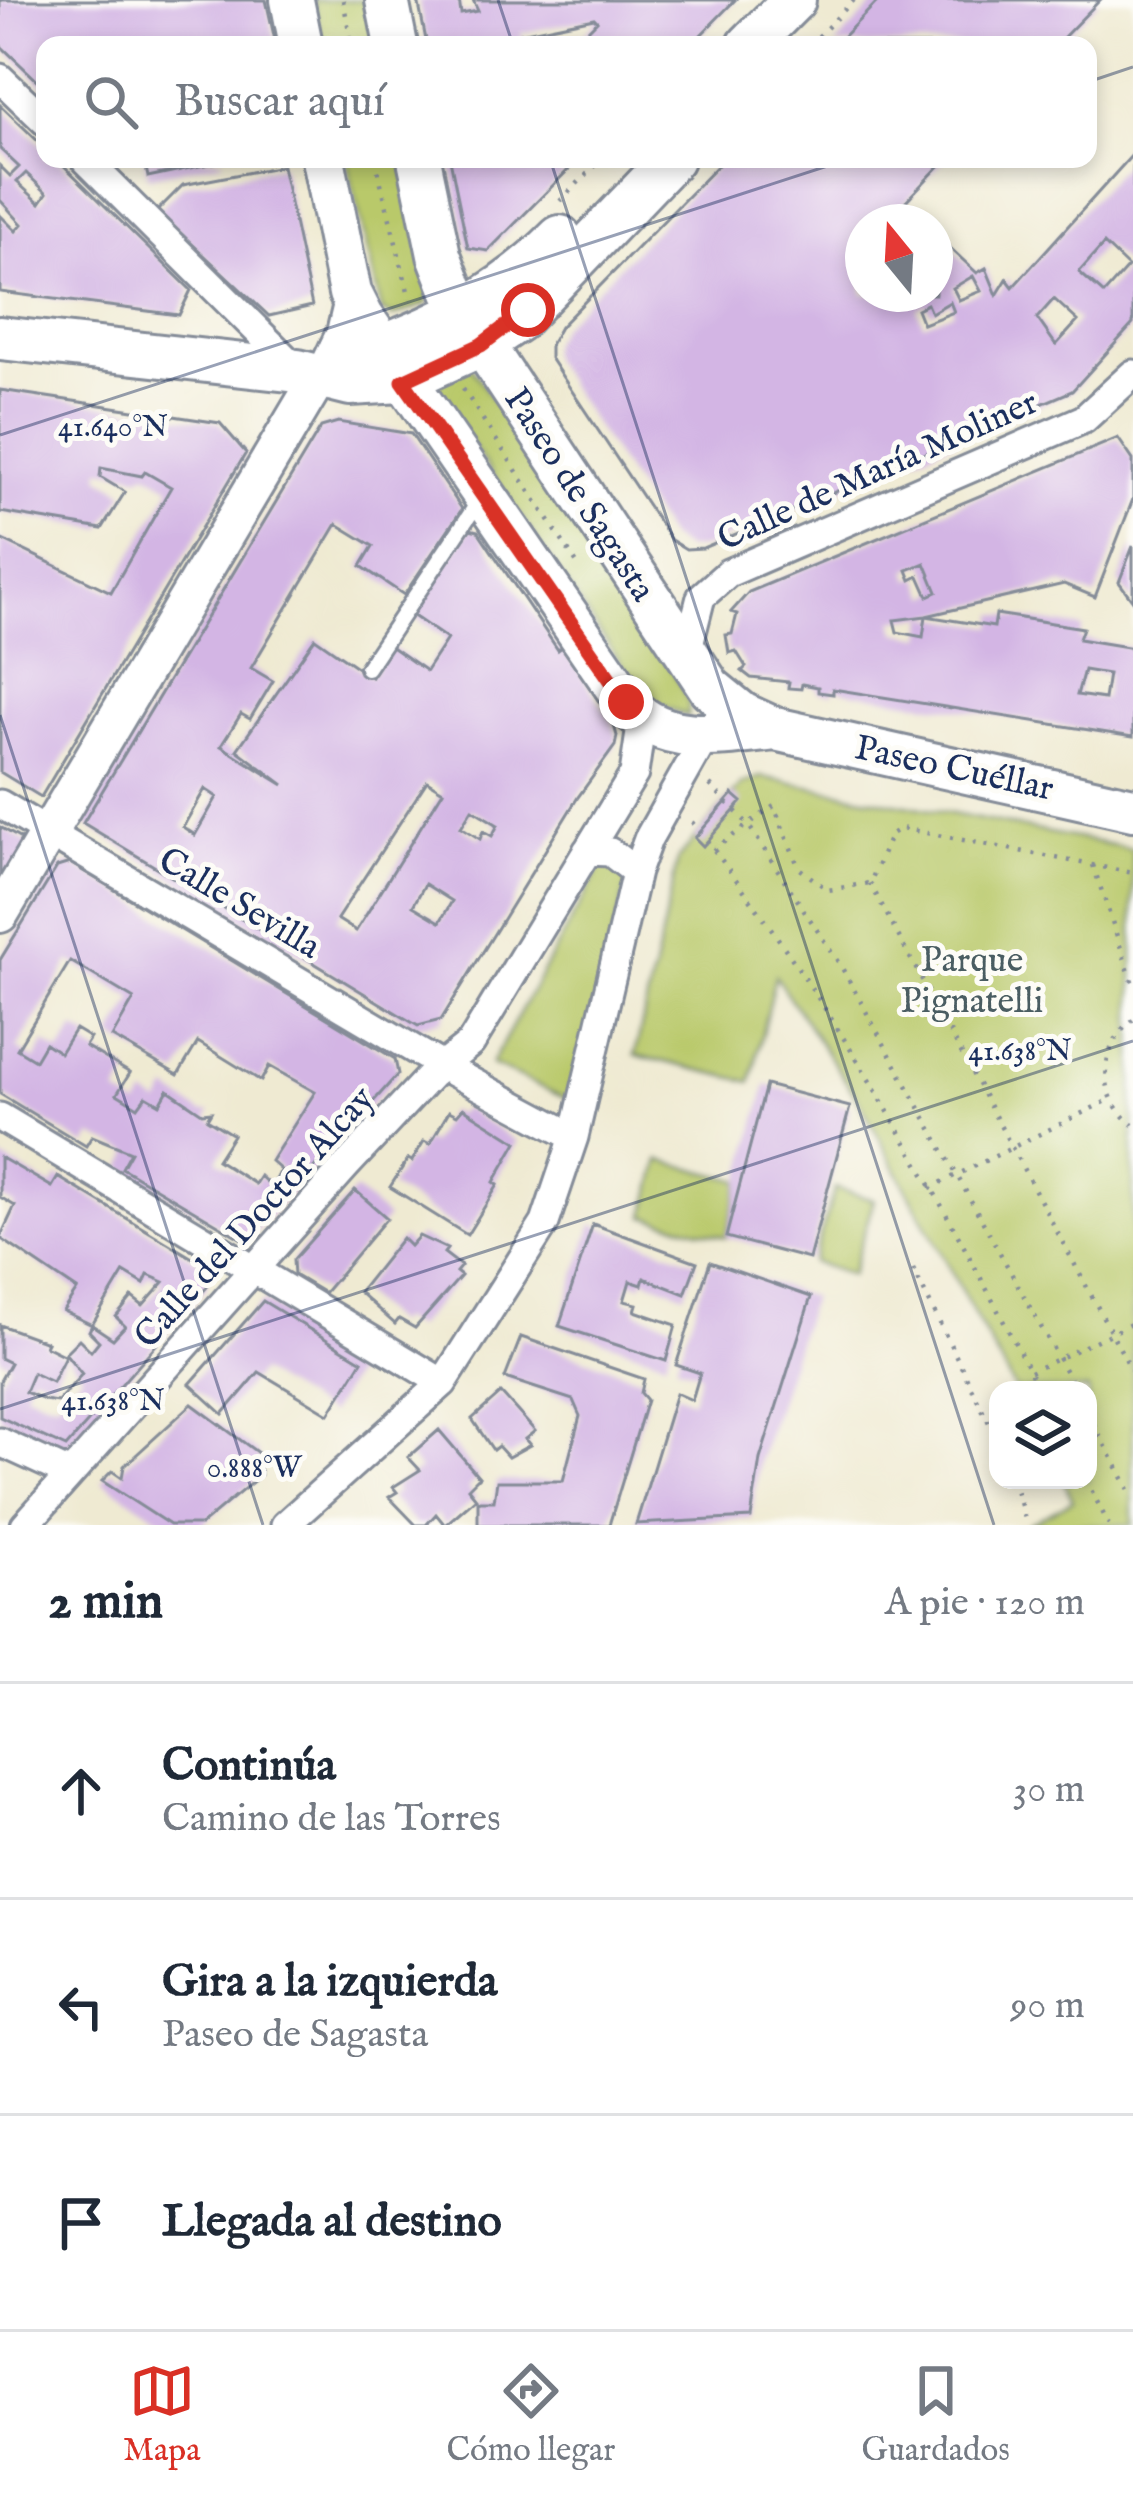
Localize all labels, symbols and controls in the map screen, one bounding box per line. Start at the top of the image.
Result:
search box [36,36,1097,168]
icon: search [78,69,144,135]
text: Buscar aquí [174,74,385,131]
north arrow [845,204,953,312]
route start [501,283,555,337]
street label: Paseo de Sagasta [493,379,665,611]
street label: Calle de María Moliner [711,380,1045,562]
text: 41.640°N [58,409,168,447]
route end [599,675,653,729]
street label: Paseo Cuéllar [850,726,1058,812]
street label: Calle Sevilla [150,838,329,971]
park label: Parque Pignatelli [901,938,1043,1025]
text: 41.638°N [968,1033,1072,1071]
street label: Calle del Doctor Alcay [125,1077,385,1359]
map controls [989,1381,1097,1489]
button: layers [989,1381,1097,1489]
text: 41.638°N [61,1383,165,1421]
text: 0.888°W [207,1450,303,1488]
text: 2 min [48,1571,163,1636]
text: A pie · 120 m [885,1579,1085,1628]
text: Continúa [162,1738,336,1795]
icon: ahead [48,1758,114,1824]
text: 30 m [1013,1766,1085,1815]
text: Camino de las Torres [162,1795,501,1844]
text: Gira a la izquierda [162,1954,497,2011]
icon: left [48,1974,114,2040]
text: 90 m [1010,1982,1085,2031]
text: Paseo de Sagasta [162,2011,428,2060]
icon: arrive [48,2190,114,2256]
text: Llegada al destino [162,2194,502,2251]
tab: Mapa [123,2358,200,2472]
tab: Cómo llegar [446,2358,615,2472]
tab: Guardados [861,2358,1010,2472]

